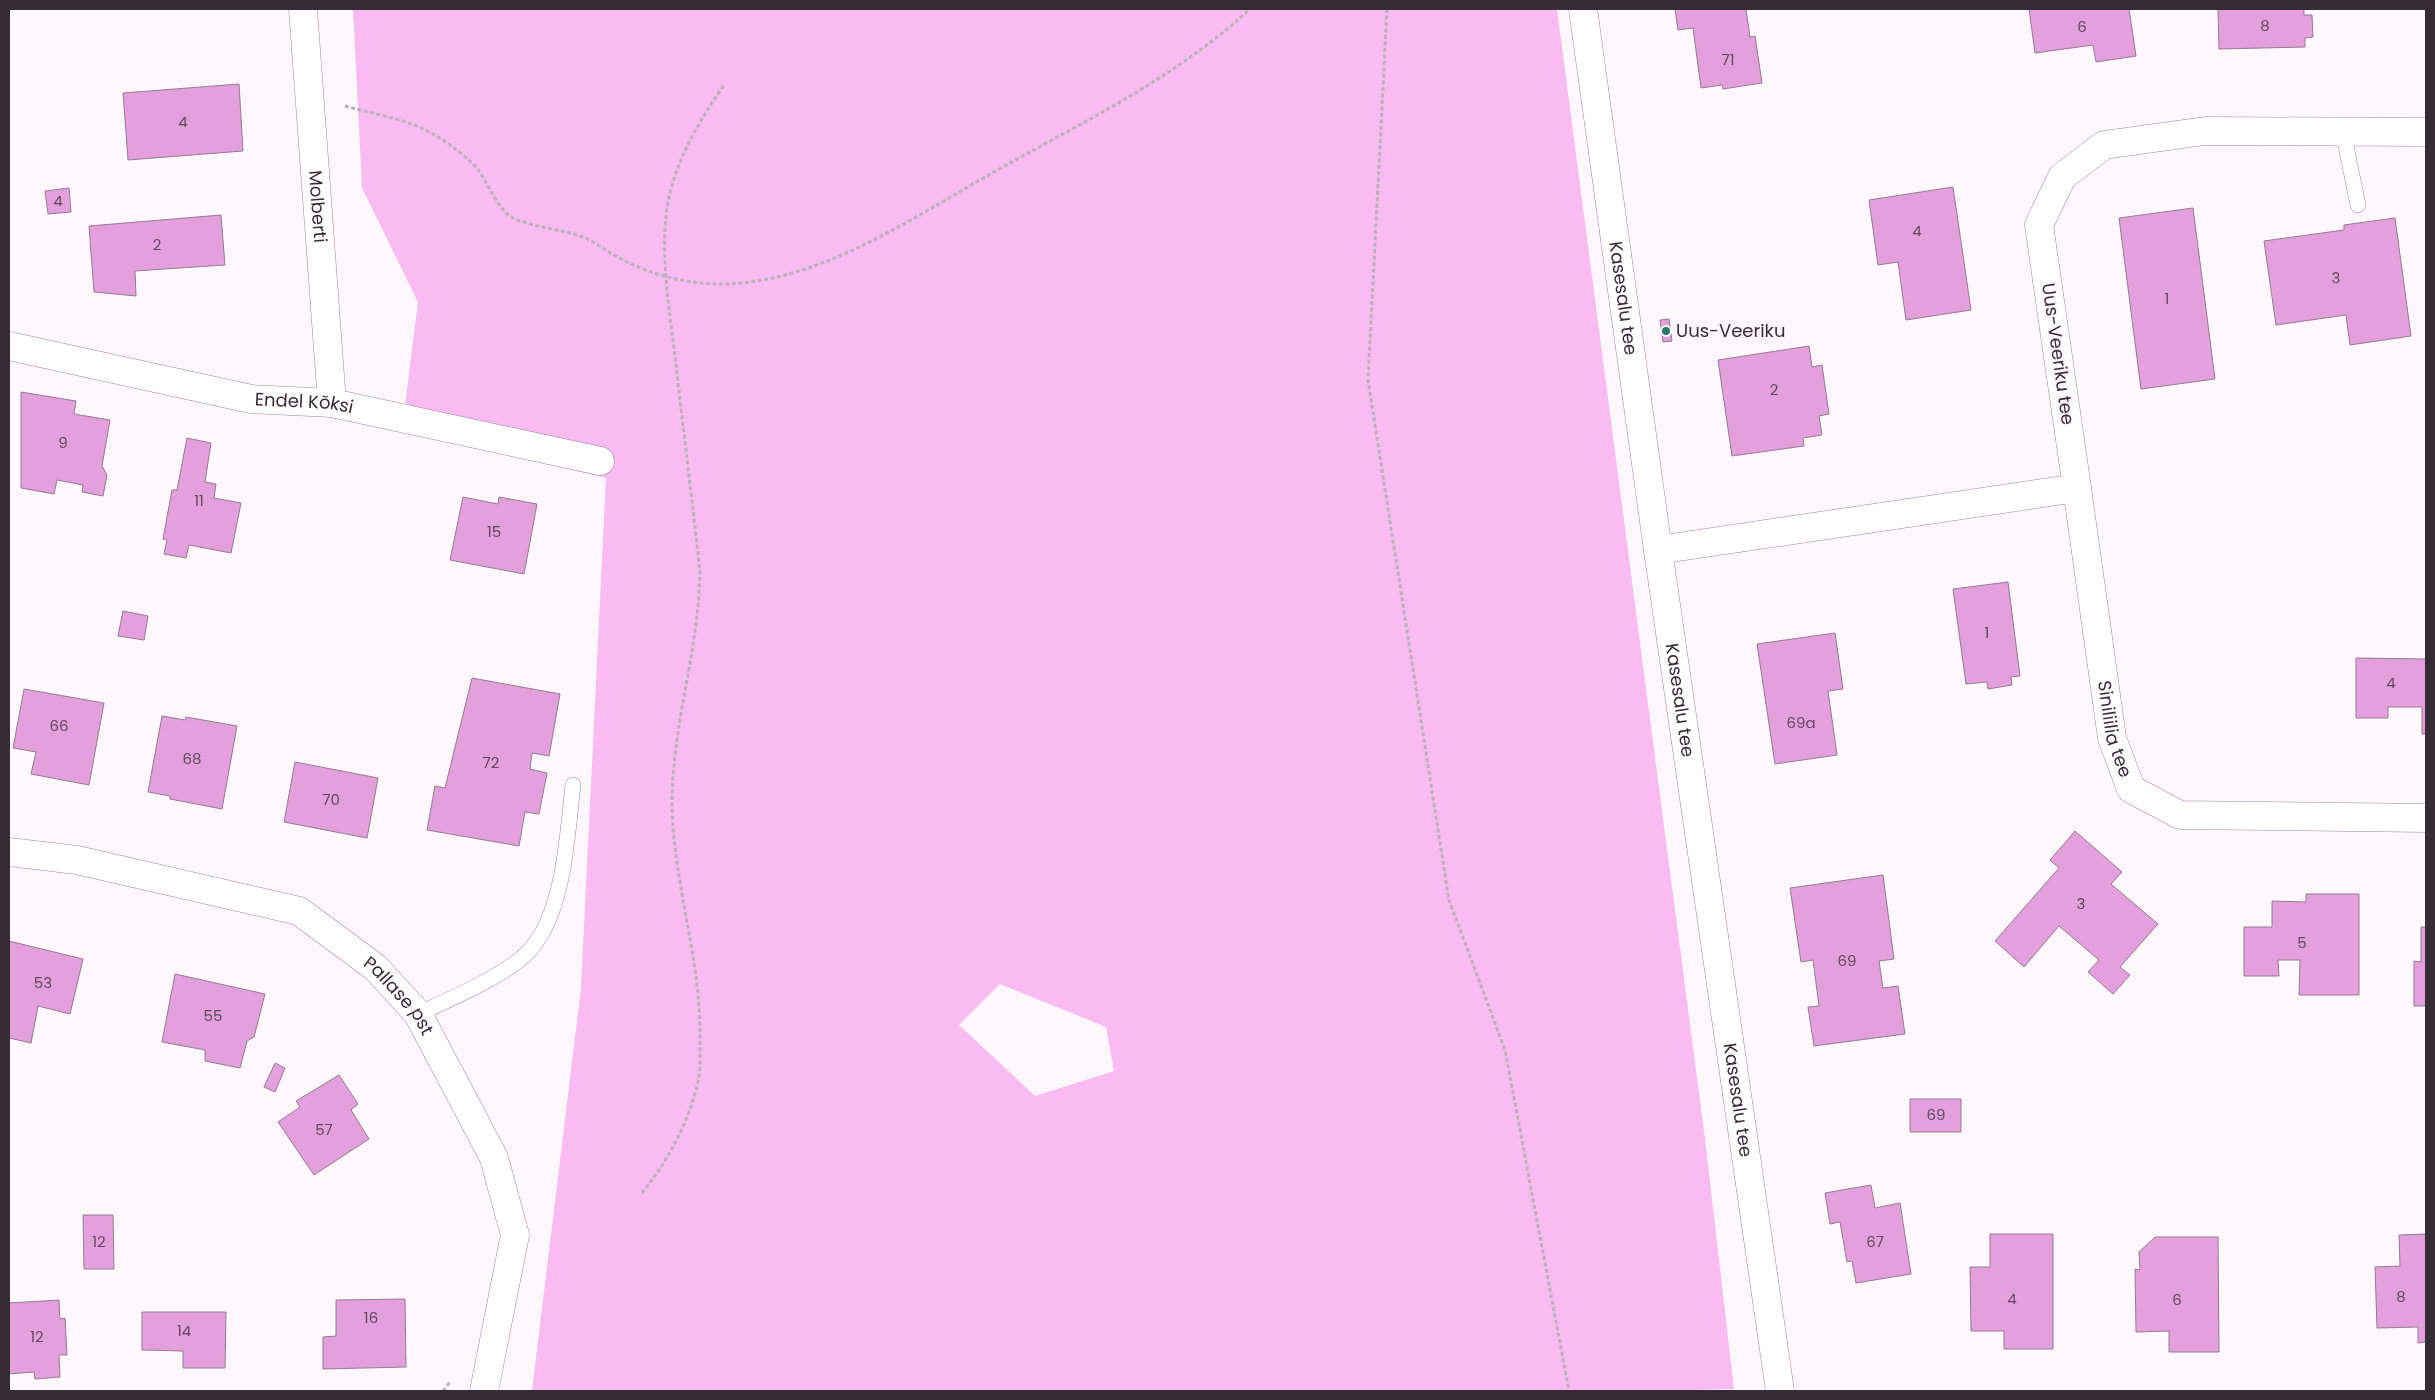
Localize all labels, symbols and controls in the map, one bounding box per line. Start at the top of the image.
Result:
house number: 8 [2260,15,2270,36]
house number: 6 [2077,16,2087,37]
house number: 71 [1722,49,1735,70]
house number: 4 [178,111,188,132]
street label: Molberti [303,169,333,244]
house number: 4 [53,190,63,211]
house number: 4 [1912,220,1922,241]
house number: 2 [153,234,161,255]
street label: Kasesalu tee [1603,240,1644,357]
house number: 3 [2332,267,2340,288]
street label: Uus-Veeriku tee [2036,281,2081,427]
house number: 1 [2165,288,2169,309]
place label: Uus-Veeriku [1676,318,1785,343]
marker: Uus-Veeriku [1660,325,1672,337]
house number: 2 [1770,379,1778,400]
street label: Endel Kõksi [254,386,356,419]
house number: 9 [58,432,68,453]
house number: 11 [194,490,204,511]
house number: 15 [487,521,501,542]
house number: 1 [1985,622,1989,643]
street label: Kasesalu tee [1660,642,1701,759]
house number: 4 [2386,672,2396,693]
street label: Siniliilia tee [2092,679,2139,781]
house number: 69a [1786,712,1816,733]
house number: 66 [49,715,69,736]
house number: 68 [183,748,202,769]
house number: 72 [483,752,499,773]
house number: 70 [322,789,340,810]
house number: 3 [2077,893,2085,914]
house number: 5 [2297,932,2307,953]
street label: Pallase pst [359,950,440,1039]
house number: 69 [1838,950,1856,971]
house number: 53 [34,972,52,993]
house number: 55 [204,1005,222,1026]
street label: Kasesalu tee [1718,1041,1759,1159]
house number: 69 [1927,1104,1945,1125]
house number: 57 [315,1119,333,1140]
house number: 12 [92,1231,106,1252]
house number: 67 [1866,1231,1884,1252]
house number: 8 [2396,1286,2406,1307]
house number: 4 [2007,1288,2017,1309]
house number: 6 [2172,1289,2182,1310]
house number: 16 [364,1307,378,1328]
house number: 14 [177,1320,191,1341]
house number: 12 [30,1326,44,1347]

